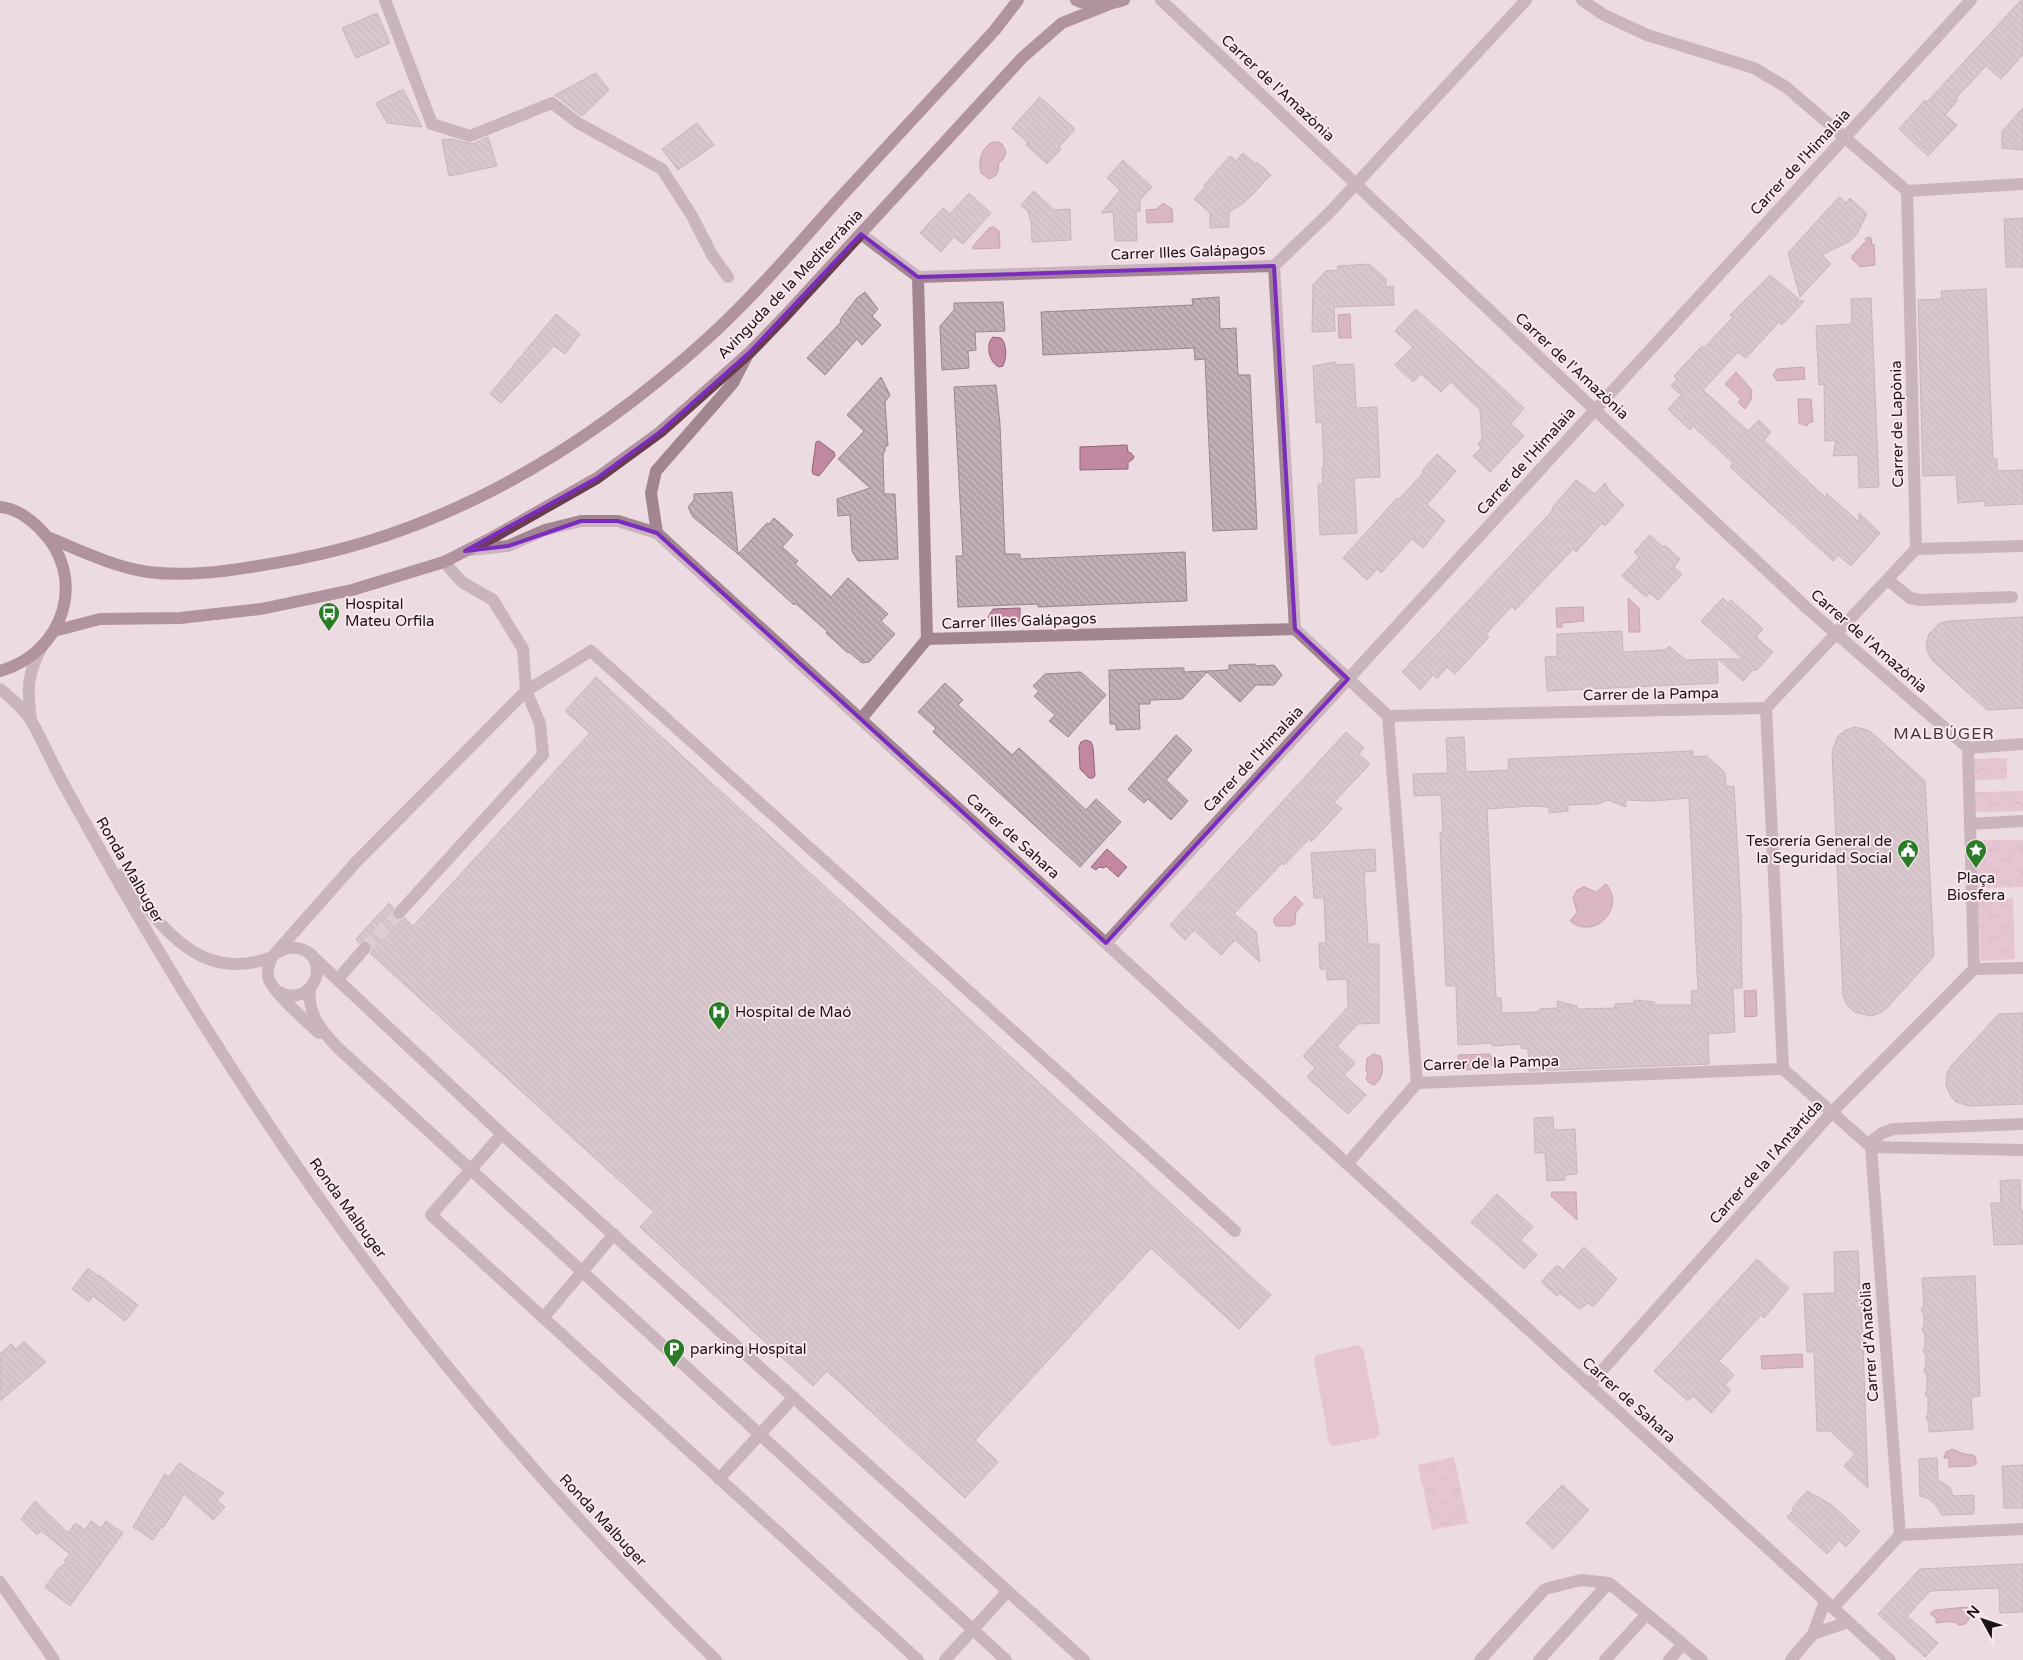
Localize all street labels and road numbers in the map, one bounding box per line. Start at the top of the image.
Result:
street label: Carrer de l'Amazònia [1218,31,1338,145]
street label: Carrer de l'Himalaia [1746,105,1854,219]
street label: Avinguda de la Mediterrània [714,205,866,363]
street label: Carrer Illes Galápagos [1110,240,1266,264]
street label: Carrer de l'Amazònia [1512,309,1632,423]
street label: Carrer de Lapònia [1887,360,1907,488]
street label: Carrer de l'Himalaia [1473,403,1579,519]
street label: Carrer de l'Amazònia [1807,586,1931,696]
street label: Carrer Illes Galápagos [941,609,1097,633]
street label: Carrer de la Pampa [1583,684,1719,704]
street label: Carrer de l'Himalaia [1199,702,1307,816]
street label: Carrer de Sahara [963,789,1063,883]
street label: Ronda Malbuger [92,814,168,927]
street label: Carrer de la Pampa [1423,1052,1559,1074]
street label: Carrer de la l'Antàrtida [1706,1096,1826,1228]
street label: Ronda Malbuger [306,1154,391,1262]
street label: Carrer d'Anatòlia [1856,1281,1882,1403]
street label: Carrer de Sahara [1579,1353,1679,1447]
street label: Ronda Malbuger [556,1470,651,1570]

